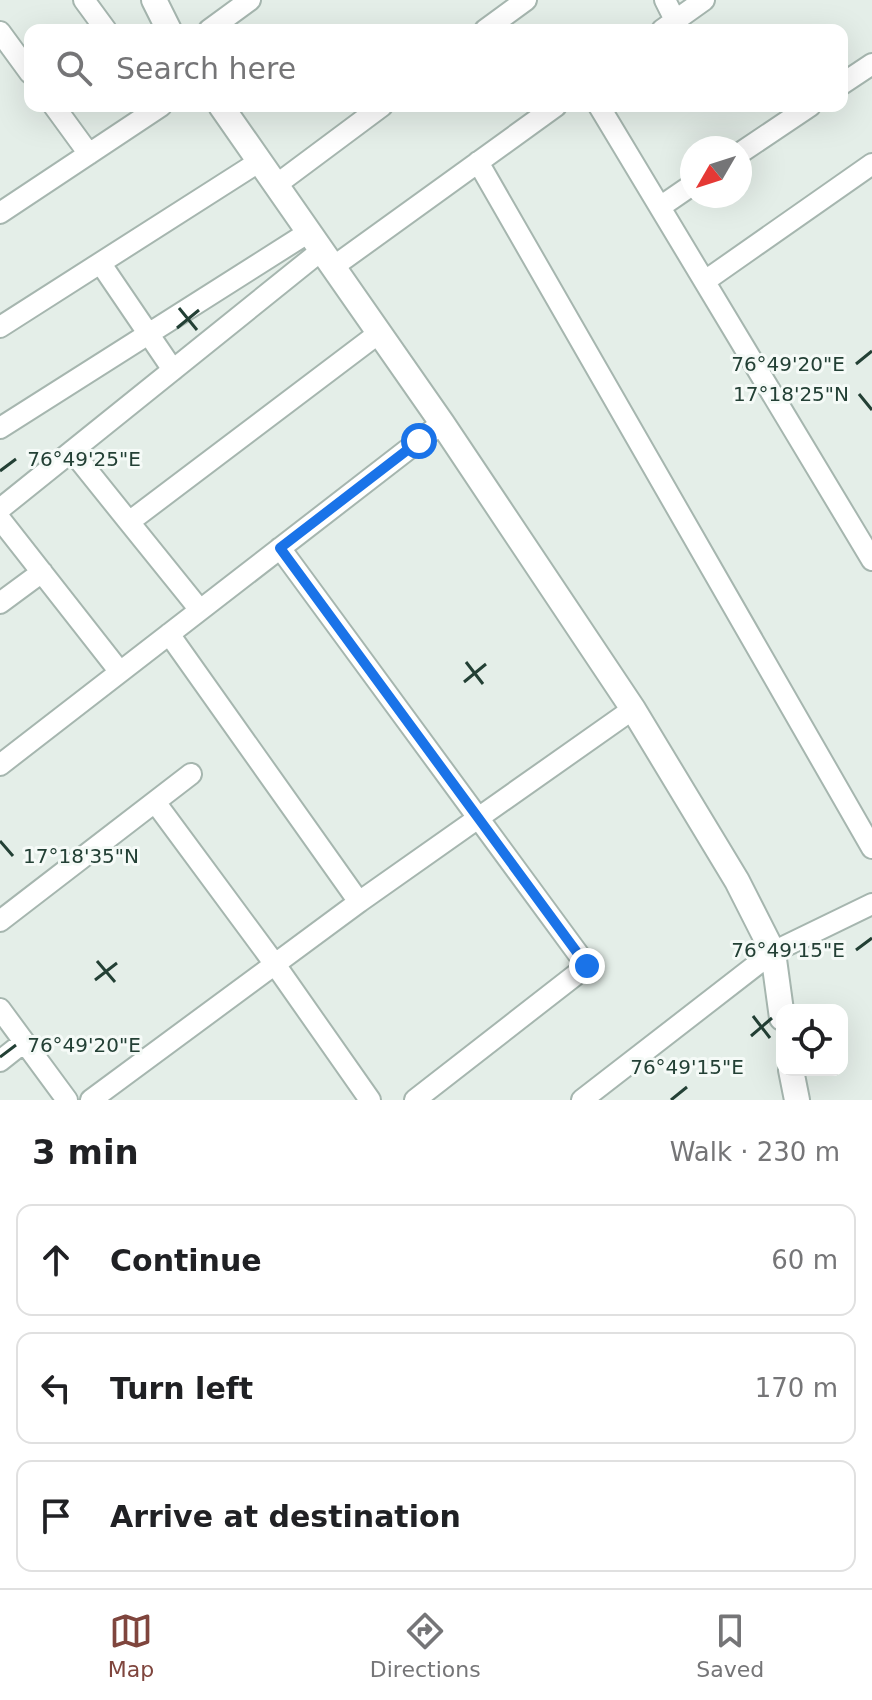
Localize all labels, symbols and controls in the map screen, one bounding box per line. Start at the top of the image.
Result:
search box [24,24,848,112]
icon: search [52,46,96,90]
text: Search here [116,51,296,86]
north arrow [680,136,752,208]
text: 76°49'20"E [731,352,845,376]
text: 17°18'25"N [733,382,849,406]
route start [401,423,437,459]
text: 76°49'25"E [27,447,141,471]
text: 17°18'35"N [23,844,139,868]
text: 76°49'15"E [731,938,845,962]
route end [569,948,605,984]
map controls [776,1004,848,1076]
button: locate [776,1004,848,1076]
text: 76°49'20"E [27,1033,141,1057]
text: 76°49'15"E [630,1055,744,1079]
text: 3 min [32,1132,139,1172]
text: Walk · 230 m [670,1137,840,1167]
icon: ahead [34,1238,78,1282]
text: Continue [110,1243,262,1278]
text: 60 m [771,1245,838,1275]
icon: left [34,1366,78,1410]
text: Turn left [110,1371,253,1406]
text: 170 m [755,1373,838,1403]
icon: arrive [34,1494,78,1538]
text: Arrive at destination [110,1499,461,1534]
tab: Map [108,1609,154,1682]
tab: Directions [370,1609,481,1682]
tab: Saved [696,1609,764,1682]

